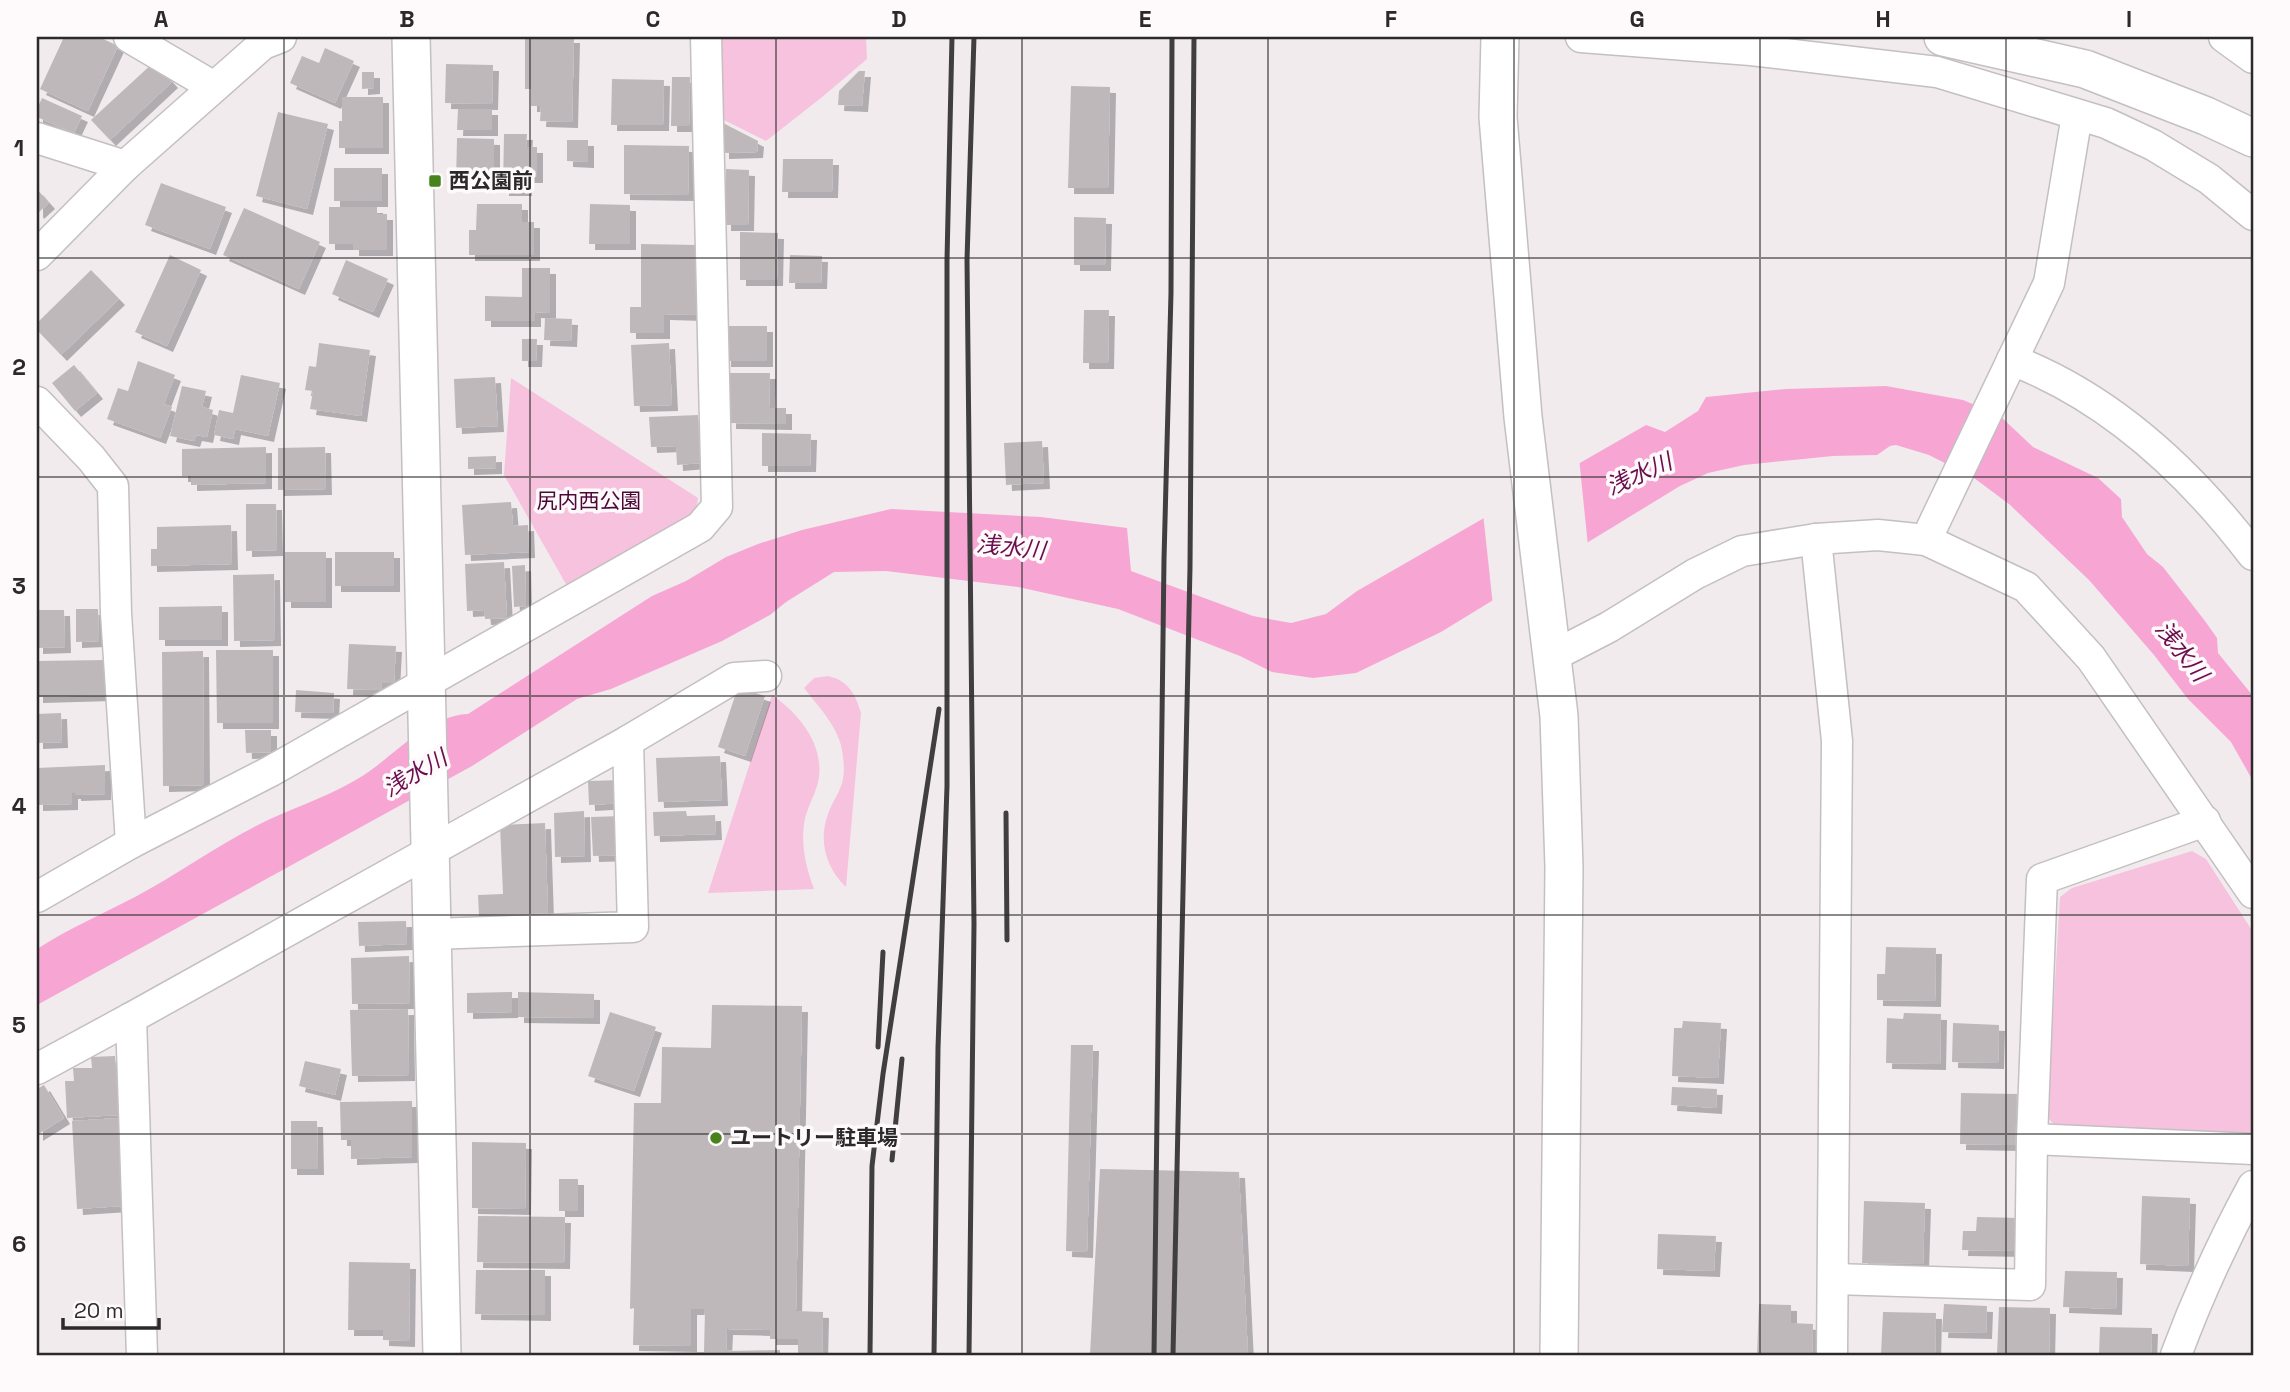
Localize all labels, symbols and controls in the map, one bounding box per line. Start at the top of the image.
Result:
text: A [154,4,169,34]
text: B [399,4,415,34]
text: C [646,4,660,34]
text: D [891,4,907,34]
text: E [1139,4,1151,34]
text: F [1385,4,1397,34]
text: G [1629,4,1645,34]
text: H [1875,4,1891,34]
text: I [2126,4,2132,34]
text: 1 [14,133,24,163]
place label: 西公園前 [449,167,533,194]
marker: 西公園前 [427,173,443,189]
text: 2 [12,352,26,382]
water label: 浅水川 [1601,445,1679,502]
park label: 尻内西公園 [537,487,642,514]
water label: 浅水川 [975,528,1050,566]
text: 3 [12,571,26,601]
water label: 浅水川 [2149,615,2217,690]
water label: 浅水川 [378,741,455,803]
text: 4 [12,791,27,821]
text: 5 [12,1010,26,1040]
place label: ユートリー駐車場 [730,1124,898,1151]
marker: ユートリー駐車場 [708,1130,724,1146]
text: 6 [12,1229,26,1259]
scale bar [63,1287,159,1331]
text: 20 m [74,1297,124,1324]

